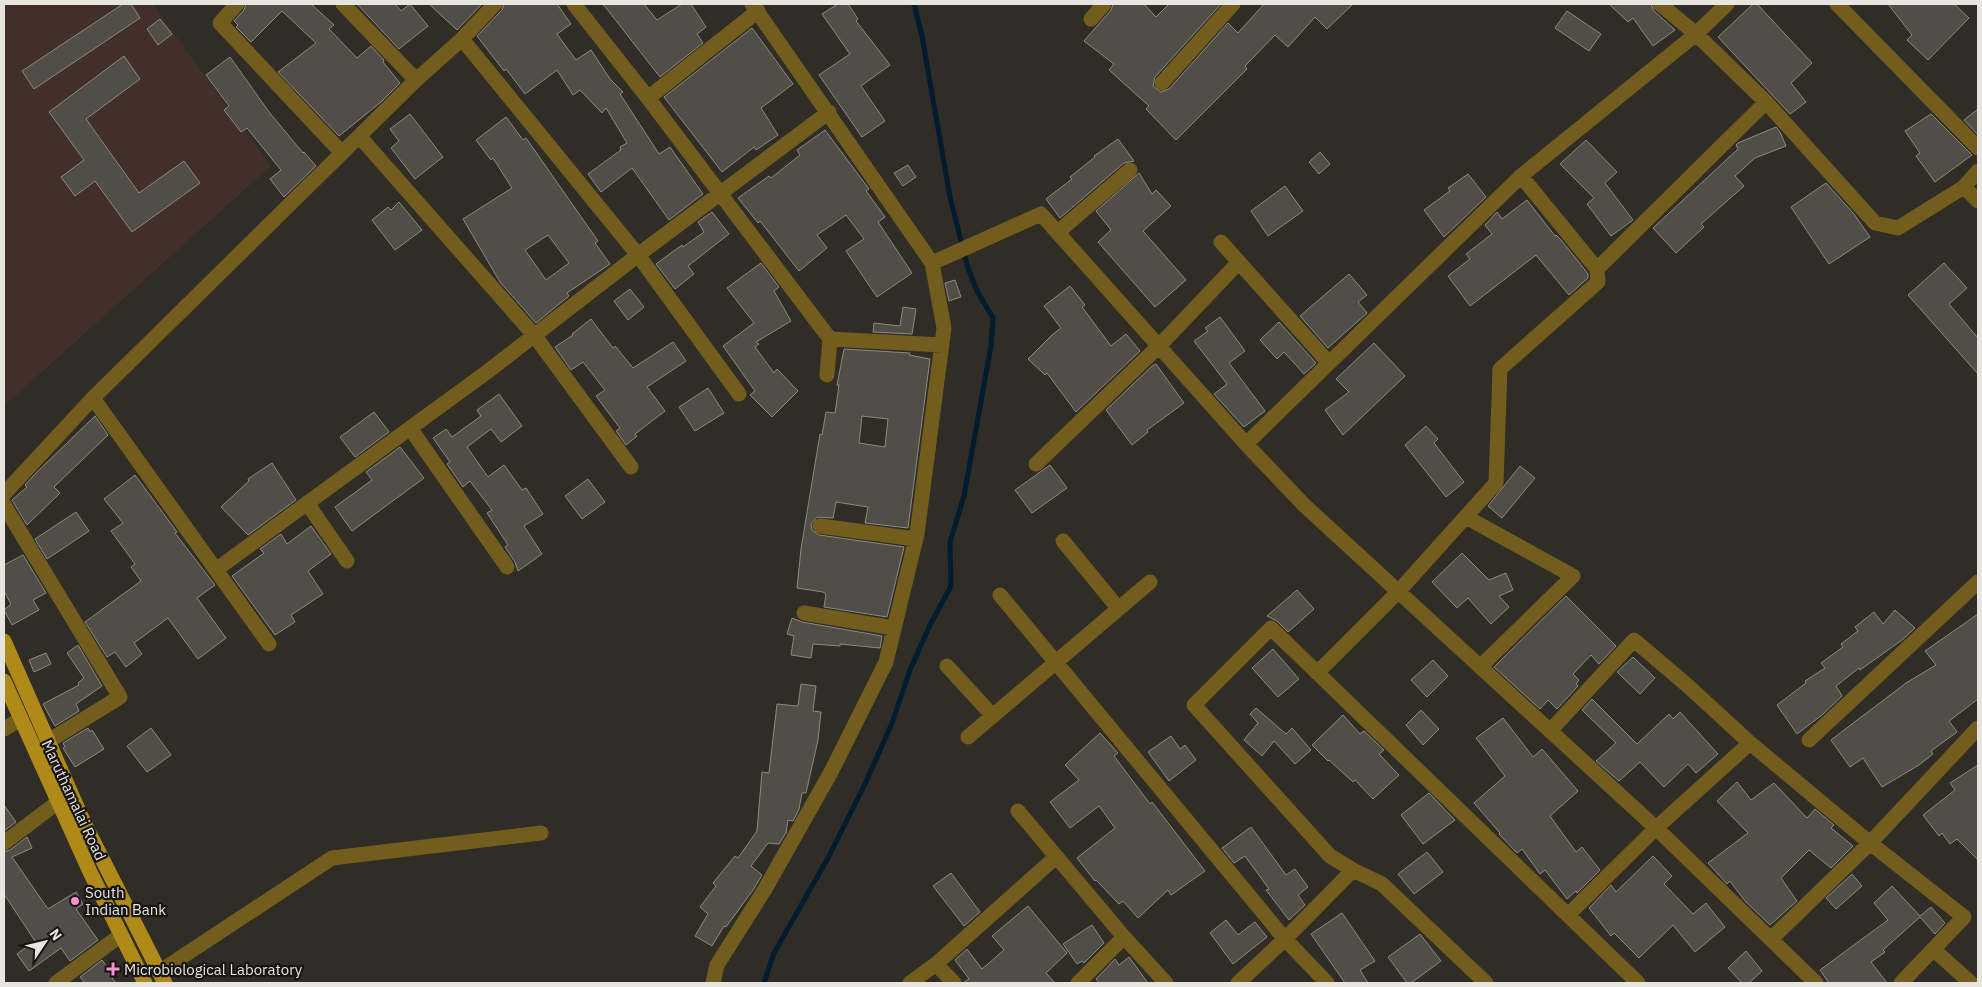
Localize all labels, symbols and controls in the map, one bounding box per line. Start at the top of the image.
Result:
street label: Maruthamalai Road [38,737,110,863]
place label: South Indian Bank [85,883,166,919]
marker: South Indian Bank [69,895,81,907]
north arrow [20,917,70,967]
text: N [45,925,66,944]
place label: Microbiological Laboratory [124,960,303,979]
marker: Microbiological Laboratory [106,962,120,976]

